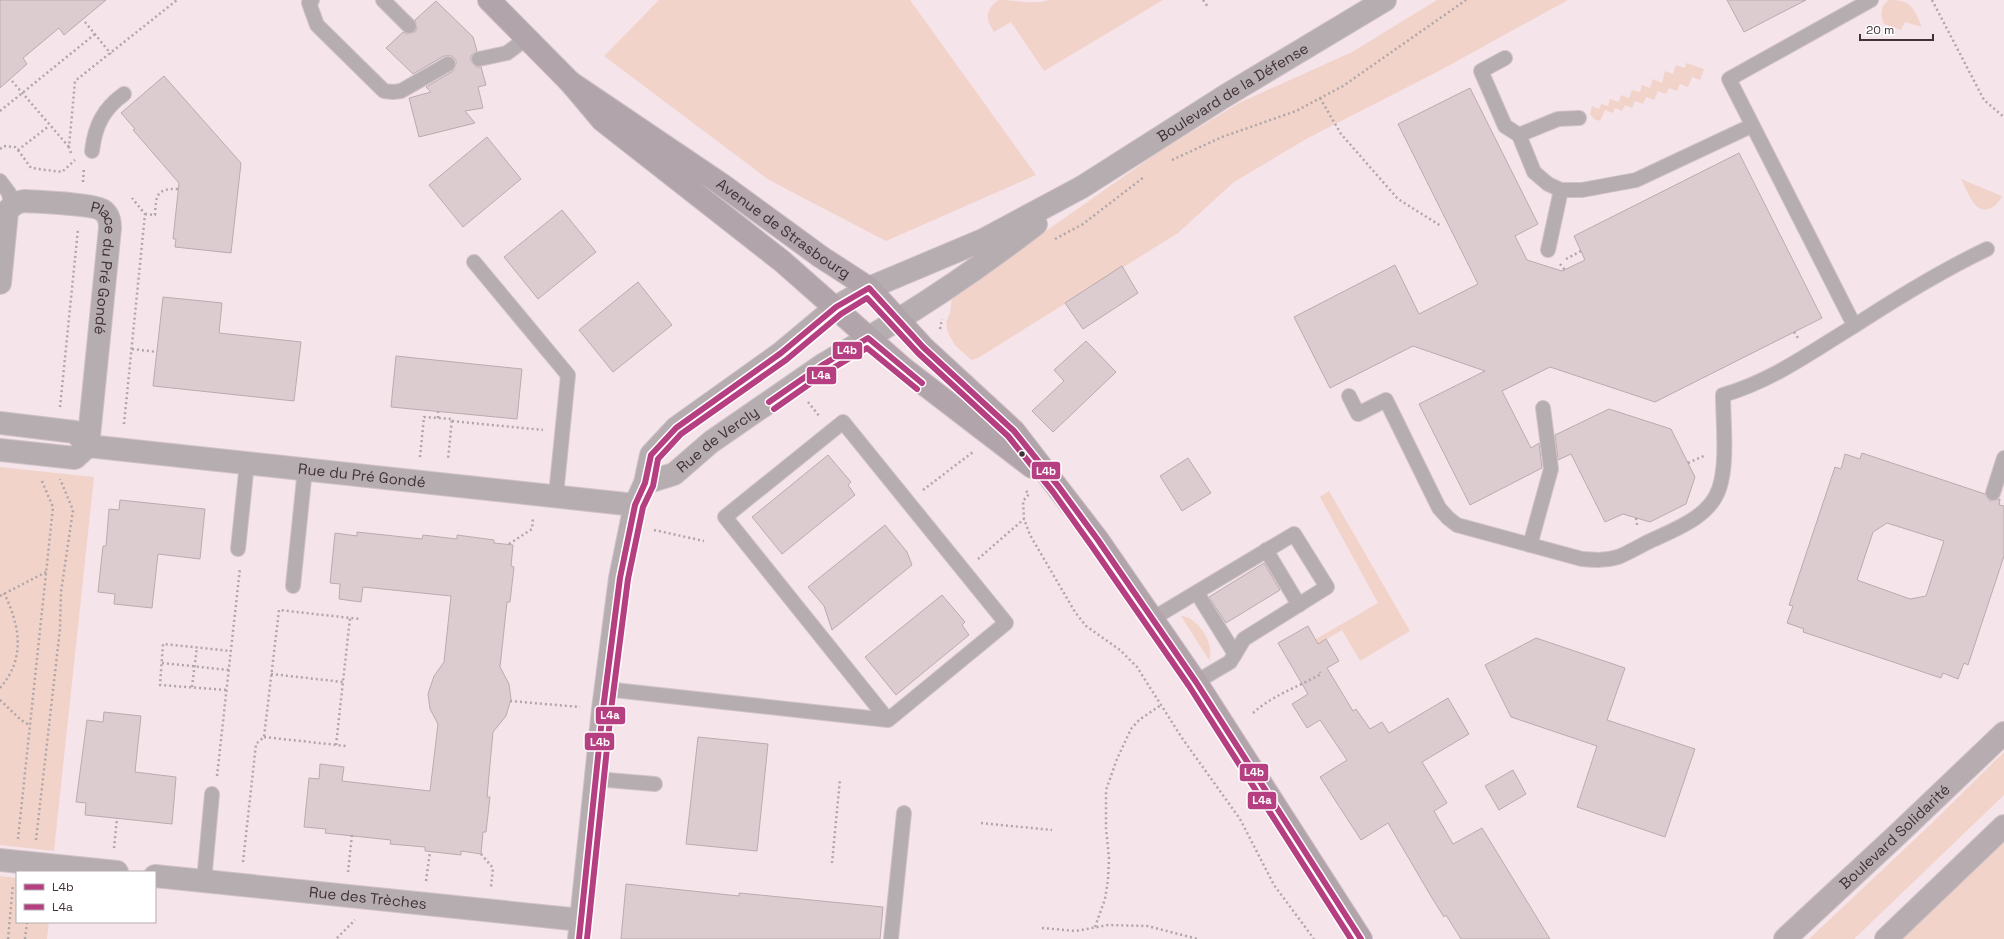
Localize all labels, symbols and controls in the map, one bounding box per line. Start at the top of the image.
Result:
scale bar [1860,16,1933,42]
text: 20 m [1866,22,1894,38]
street label: Boulevard de la Défense [1153,38,1312,146]
street label: Avenue de Strasbourg [713,174,854,283]
street label: Place du Pré Gondé [89,197,120,336]
line badge: L4b [832,341,863,360]
text: L4b [837,343,857,357]
line badge: L4a [806,366,837,385]
text: L4a [811,368,831,382]
street label: Rue de Vercly [672,402,762,477]
unlabelled marker [1017,449,1027,459]
street label: Rue du Pré Gondé [297,459,427,491]
line badge: L4b [1031,461,1061,480]
text: L4b [1036,464,1056,478]
line badge: L4a [595,706,626,725]
text: L4a [600,708,620,722]
line badge: L4b [584,732,615,751]
text: L4b [590,735,610,749]
line badge: L4b [1239,763,1269,782]
text: L4b [1244,765,1264,779]
street label: Boulevard Solidarité [1835,780,1954,893]
line badge: L4a [1247,791,1277,810]
text: L4a [1252,793,1272,807]
legend [16,871,156,923]
text: L4b [52,879,74,895]
street label: Rue des Trèches [308,882,428,913]
text: L4a [52,899,73,915]

